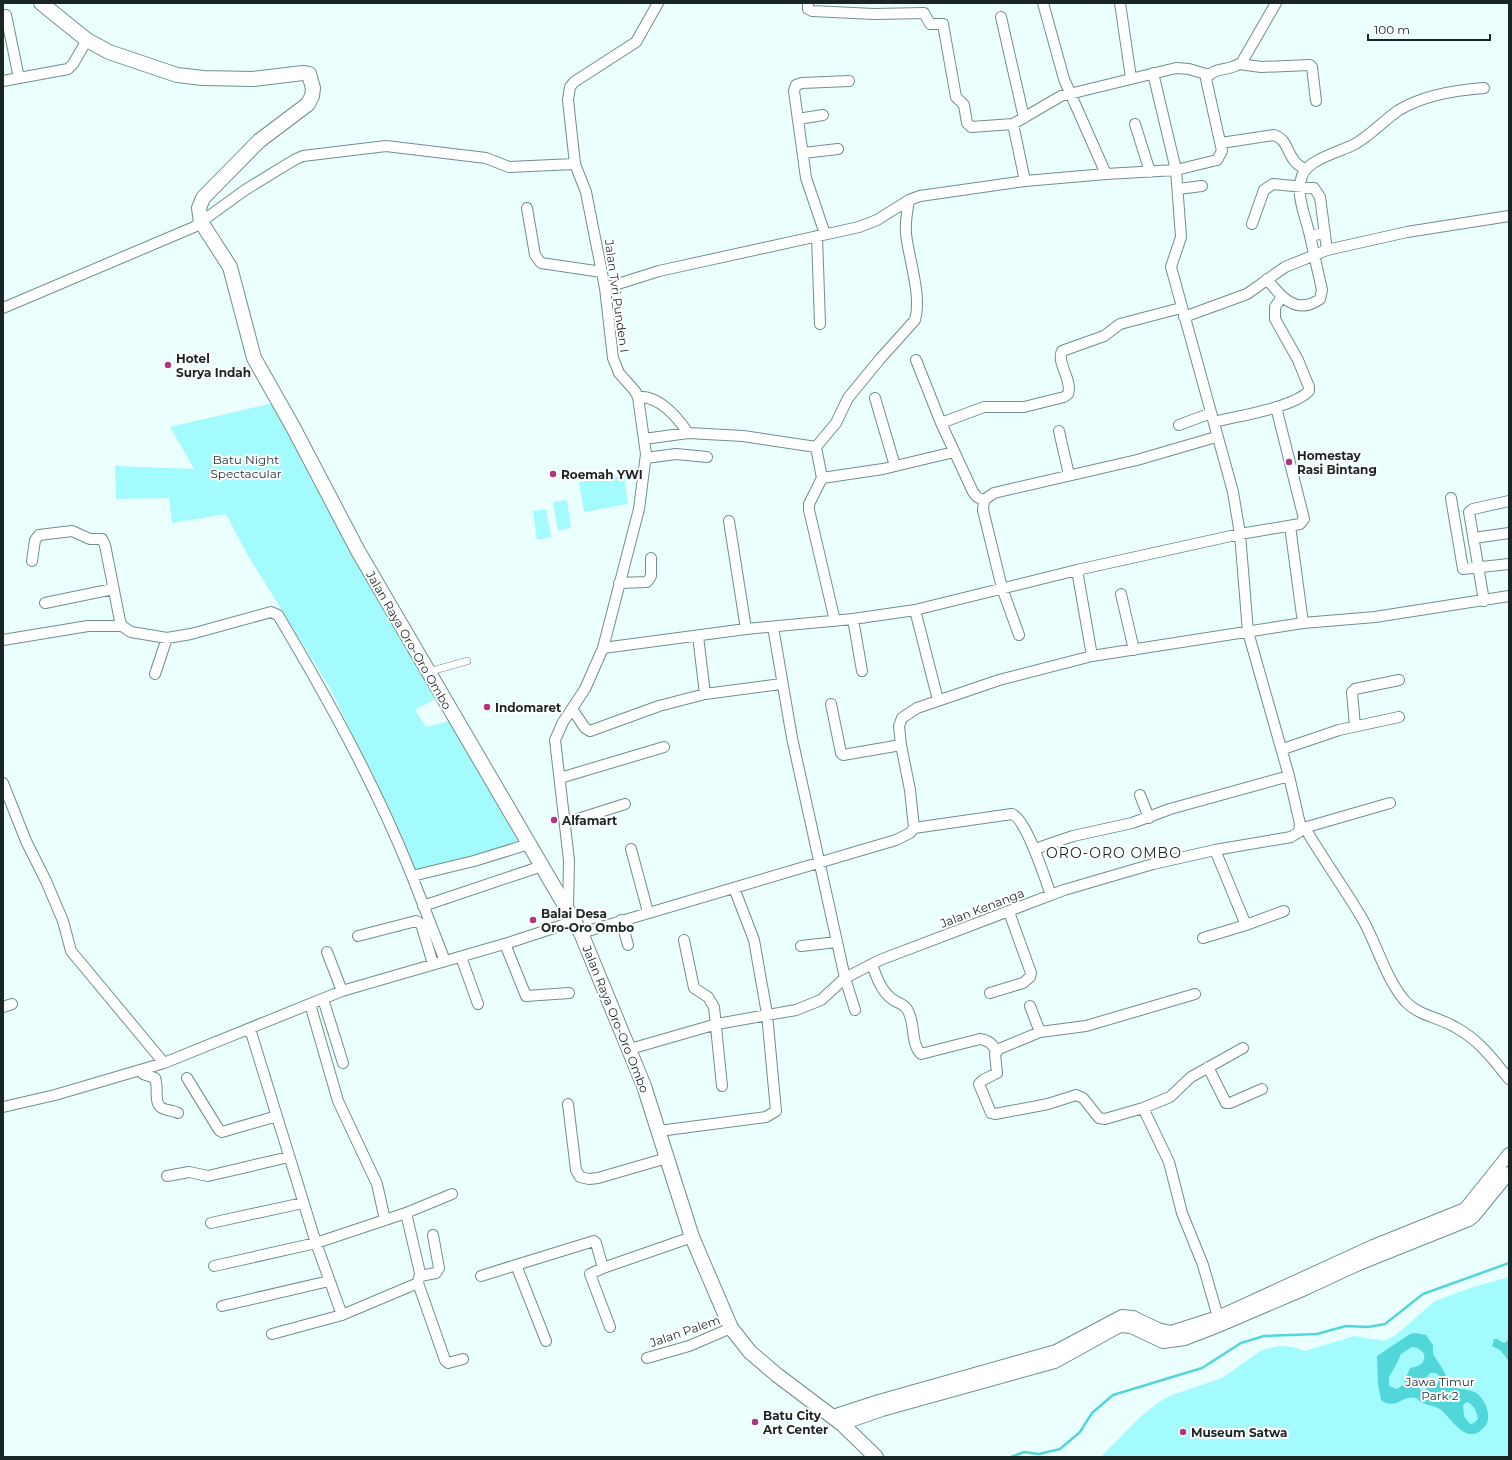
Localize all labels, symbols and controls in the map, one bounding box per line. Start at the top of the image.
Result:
scale bar [1368,16,1490,42]
text: 100 m [1374,22,1410,37]
street label: Jalan Tvri Punden I [602,238,632,353]
place label: Hotel Surya Indah [176,351,251,380]
marker: Hotel Surya Indah [163,360,173,370]
place label: Homestay Rasi Bintang [1297,448,1377,477]
park label: Batu Night Spectacular [210,452,282,481]
marker: Homestay Rasi Bintang [1284,457,1294,467]
place label: Roemah YWI [561,467,643,482]
marker: Roemah YWI [548,469,558,479]
street label: Jalan Raya Oro-Oro Ombo [363,567,455,712]
place label: Indomaret [495,700,562,715]
marker: Indomaret [482,702,492,712]
place label: Alfamart [561,813,618,828]
marker: Alfamart [549,815,559,825]
district label: ORO-ORO OMBO [1046,844,1182,862]
street label: Jalan Kenanga [937,885,1026,931]
place label: Balai Desa Oro-Oro Ombo [541,906,634,935]
marker: Balai Desa Oro-Oro Ombo [528,915,538,925]
street label: Jalan Raya Oro-Oro Ombo [579,942,652,1095]
street label: Jalan Palem [647,1312,722,1350]
park label: Jawa Timur Park 2 [1404,1374,1475,1403]
place label: Batu City Art Center [762,1408,828,1437]
marker: Batu City Art Center [750,1417,760,1427]
place label: Museum Satwa [1191,1425,1287,1440]
marker: Museum Satwa [1178,1427,1188,1437]

